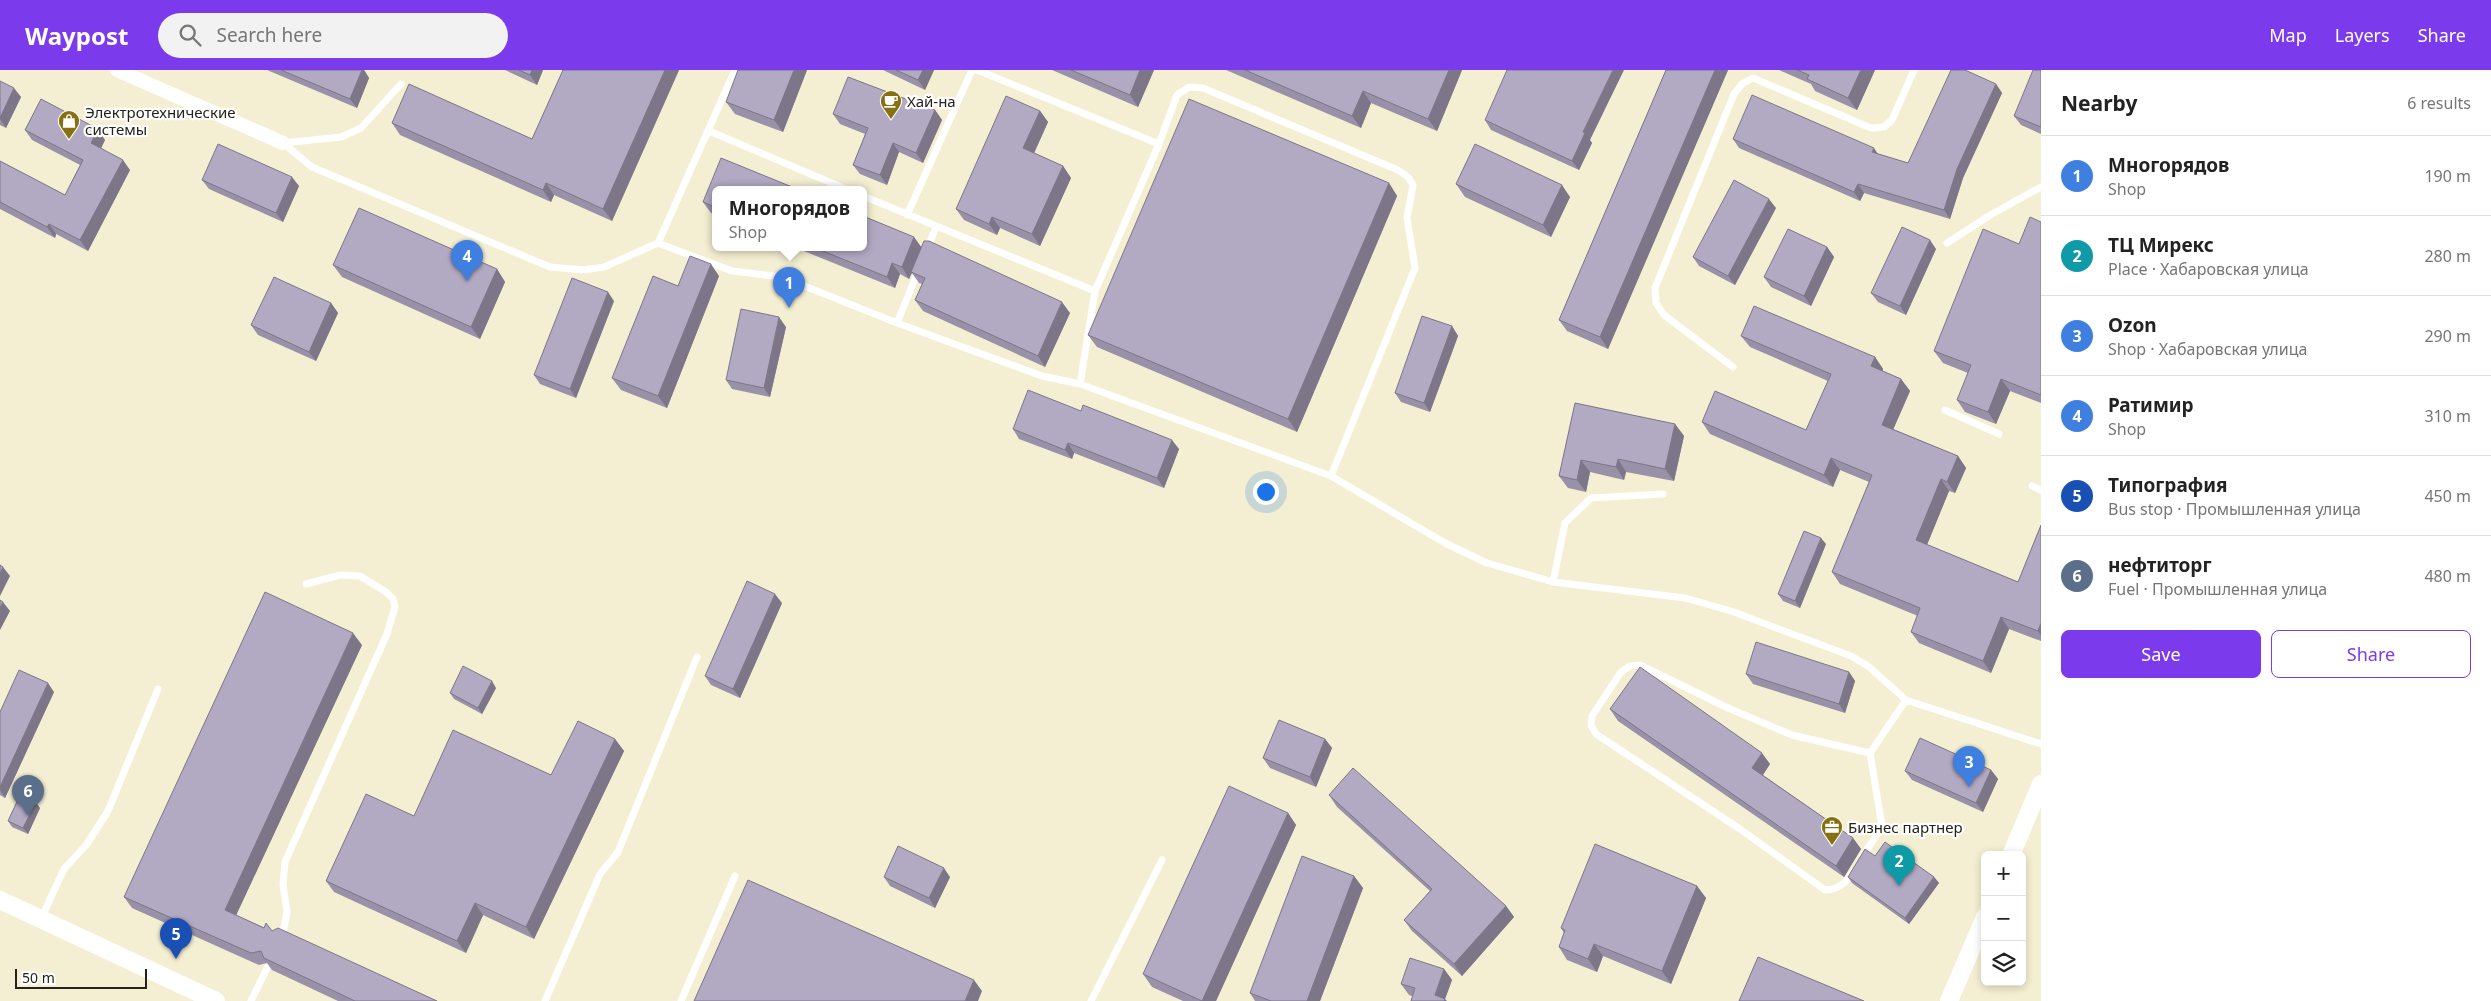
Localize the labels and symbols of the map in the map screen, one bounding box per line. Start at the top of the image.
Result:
cafe icon: Хай-на [879,89,903,120]
place label: Хай-на [907,91,956,111]
place label: Электротехнические системы [85,102,235,139]
shop icon: Электротехнические системы [57,109,81,140]
pin: 4 [451,240,483,281]
pin: 1 [773,267,805,308]
your location [1253,479,1279,505]
pin: 3 [1953,746,1985,787]
pin: 6 [12,775,44,816]
office icon: Бизнес партнер [1820,815,1844,846]
place label: Бизнес партнер [1848,817,1963,837]
pin: 2 [1883,845,1915,886]
pin: 5 [160,918,192,959]
scale bar [15,966,148,989]

